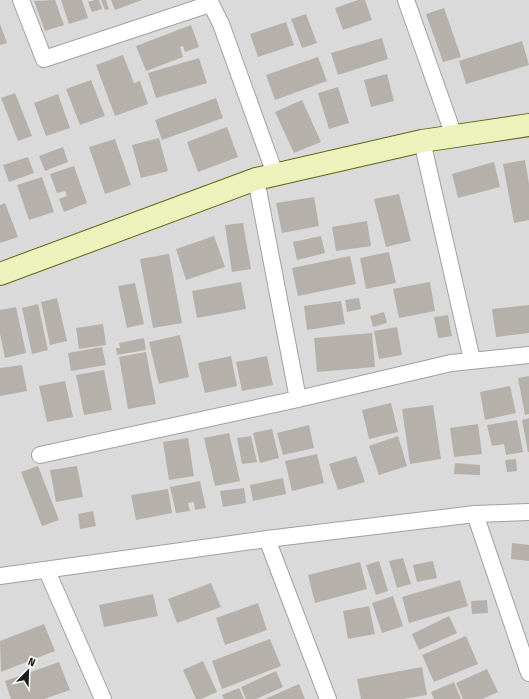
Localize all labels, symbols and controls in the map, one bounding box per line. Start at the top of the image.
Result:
north arrow [8,651,48,691]
text: N [26,655,37,670]

